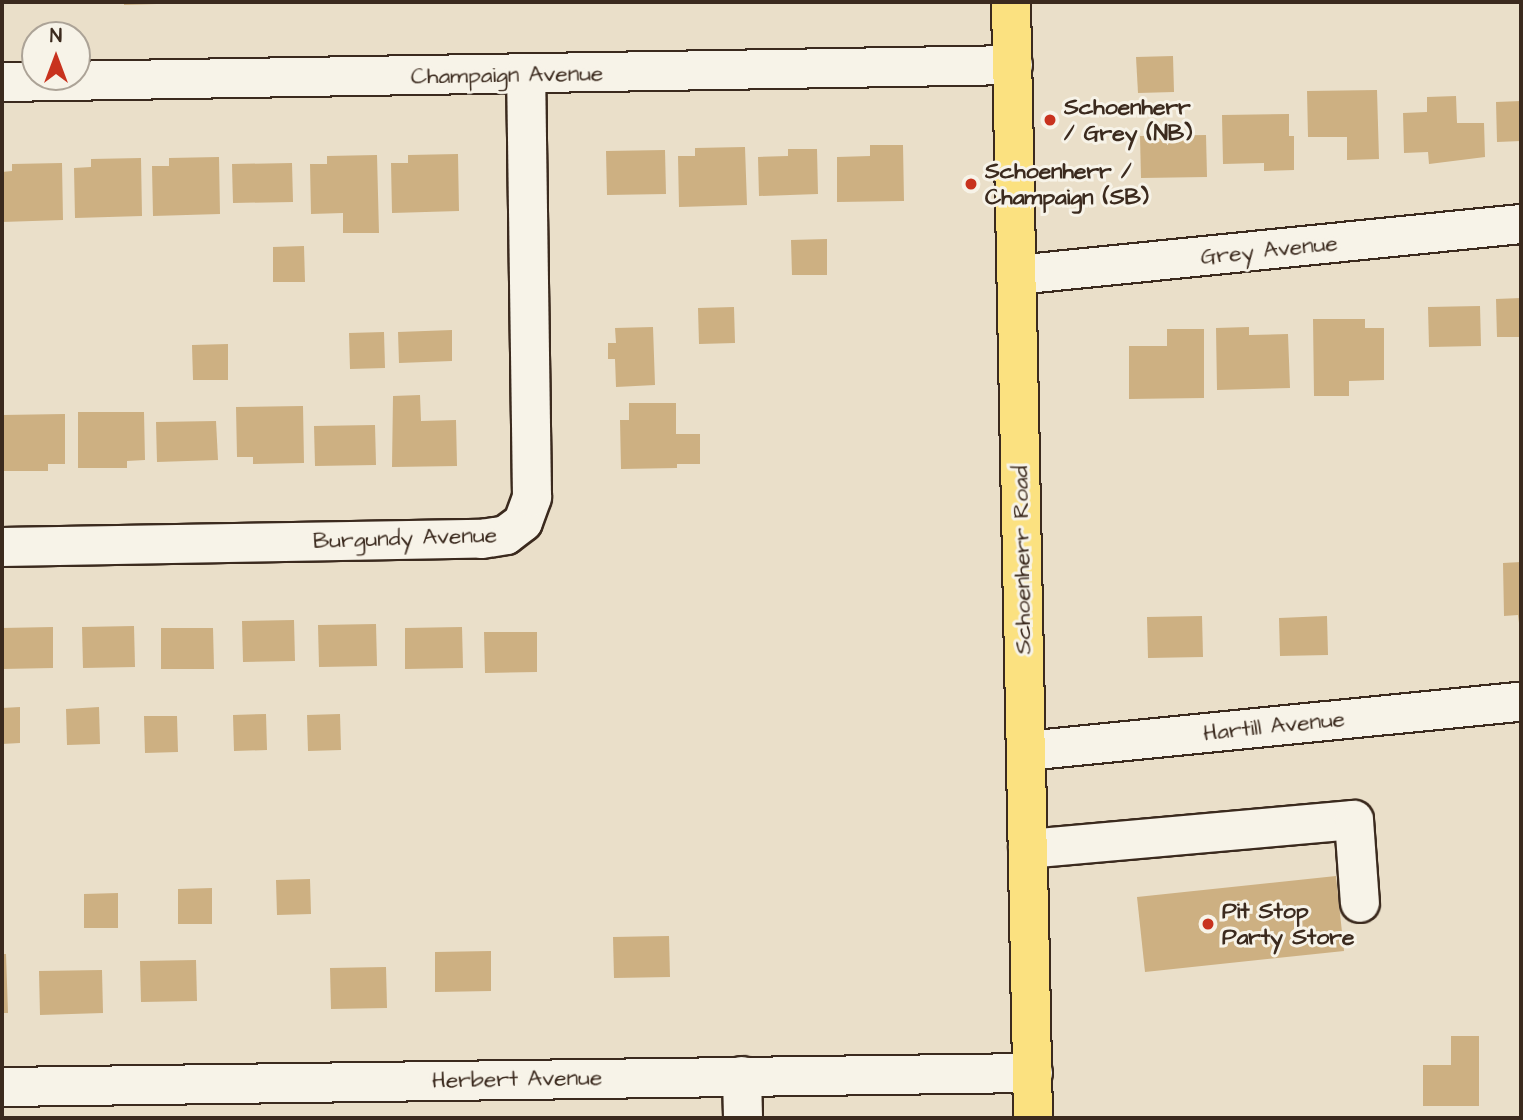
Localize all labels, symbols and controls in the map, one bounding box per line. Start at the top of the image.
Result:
north arrow [21,21,91,91]
text: N [50,23,62,50]
street label: Champaign Avenue [410,60,604,90]
place label: Schoenherr / Grey (NB) [1064,93,1192,147]
marker: Schoenherr / Grey (NB) [1042,112,1058,128]
place label: Schoenherr / Champaign (SB) [985,157,1149,211]
marker: Schoenherr / Champaign (SB) [963,176,979,192]
street label: Grey Avenue [1199,229,1339,271]
street label: Schoenherr Road [1007,465,1037,655]
street label: Burgundy Avenue [313,521,497,555]
street label: Hartill Avenue [1202,705,1346,747]
place label: Pit Stop Party Store [1222,897,1354,951]
marker: Pit Stop Party Store [1200,916,1216,932]
street label: Herbert Avenue [432,1064,602,1094]

